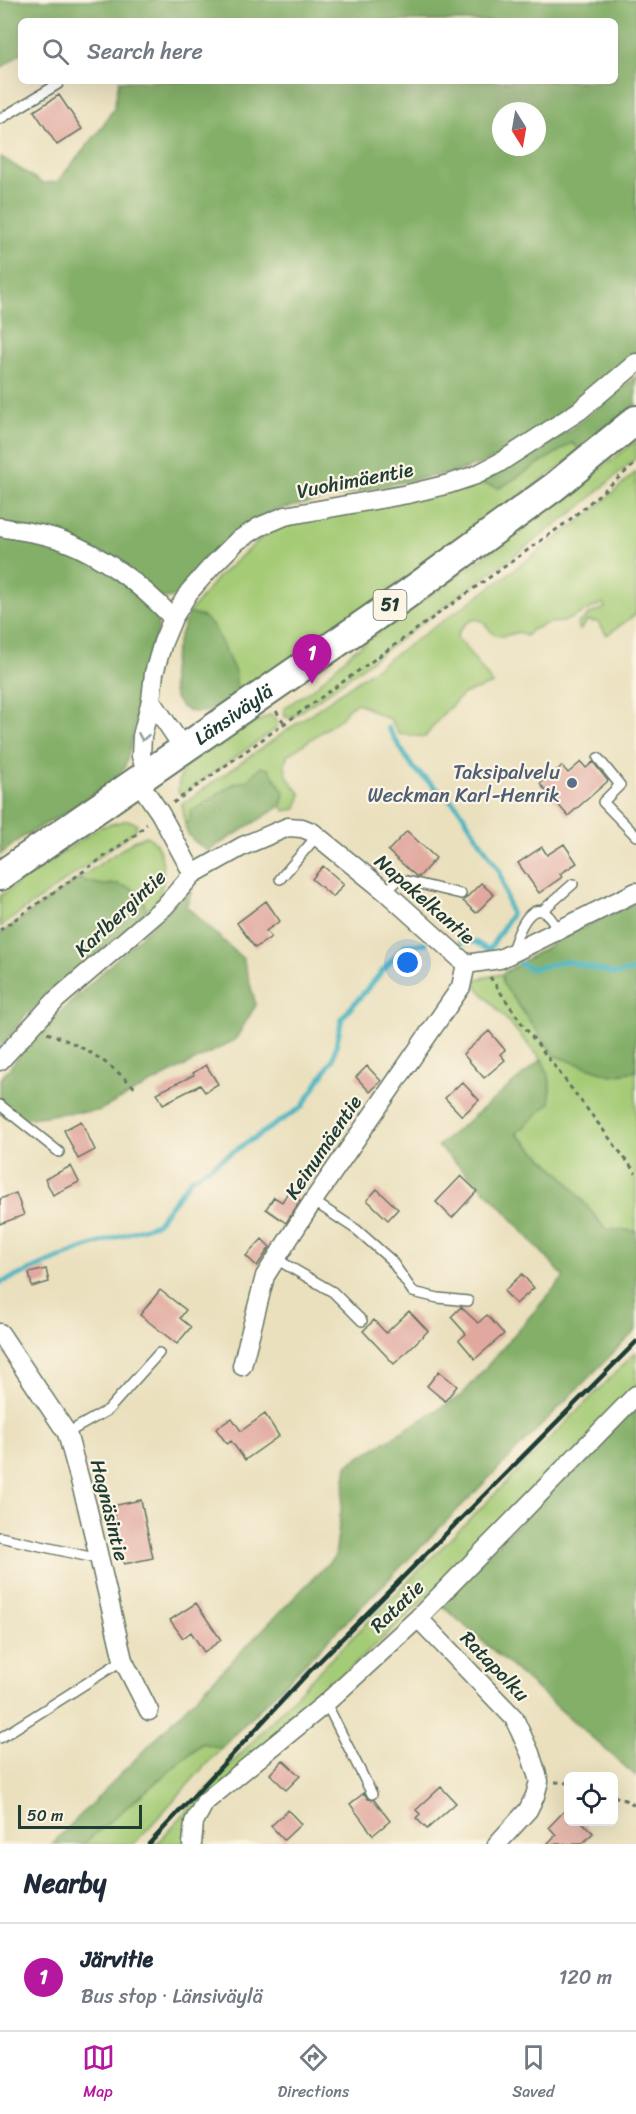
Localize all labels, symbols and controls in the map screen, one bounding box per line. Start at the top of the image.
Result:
search box [18,18,618,84]
text: Search here [87,32,203,71]
icon: search [39,35,72,68]
north arrow [492,102,546,156]
street label: Vuohimäentie [294,452,417,509]
road number: 51 [374,590,406,620]
pin: 1 [292,634,332,684]
street label: Länsiväylä [187,674,282,755]
one-way arrow [137,732,150,742]
place label: Taksipalvelu Weckman Karl-Henrik [367,755,560,813]
marker: Taksipalvelu Weckman Karl-Henrik [565,776,579,790]
street label: Napakelkantie [366,845,484,954]
street label: Karlbergintie [66,861,175,966]
your location [393,948,422,977]
street label: Keinumäentie [275,1087,372,1207]
street label: Hagnäsintie [80,1455,139,1565]
street label: Ratatie [362,1571,433,1642]
street label: Ratapolku [451,1622,538,1711]
map controls [564,1772,618,1826]
button: locate [564,1772,618,1826]
text: 50 m [27,1801,63,1830]
scale bar [18,1802,142,1830]
text: Nearby [24,1860,106,1906]
text: Järvitie [81,1940,153,1979]
text: 1 [39,1960,48,1995]
text: 120 m [559,1960,612,1995]
text: Bus stop · Länsiväylä [81,1979,263,2014]
tab: Map [82,2041,115,2106]
tab: Directions [278,2041,349,2106]
tab: Saved [512,2041,554,2106]

